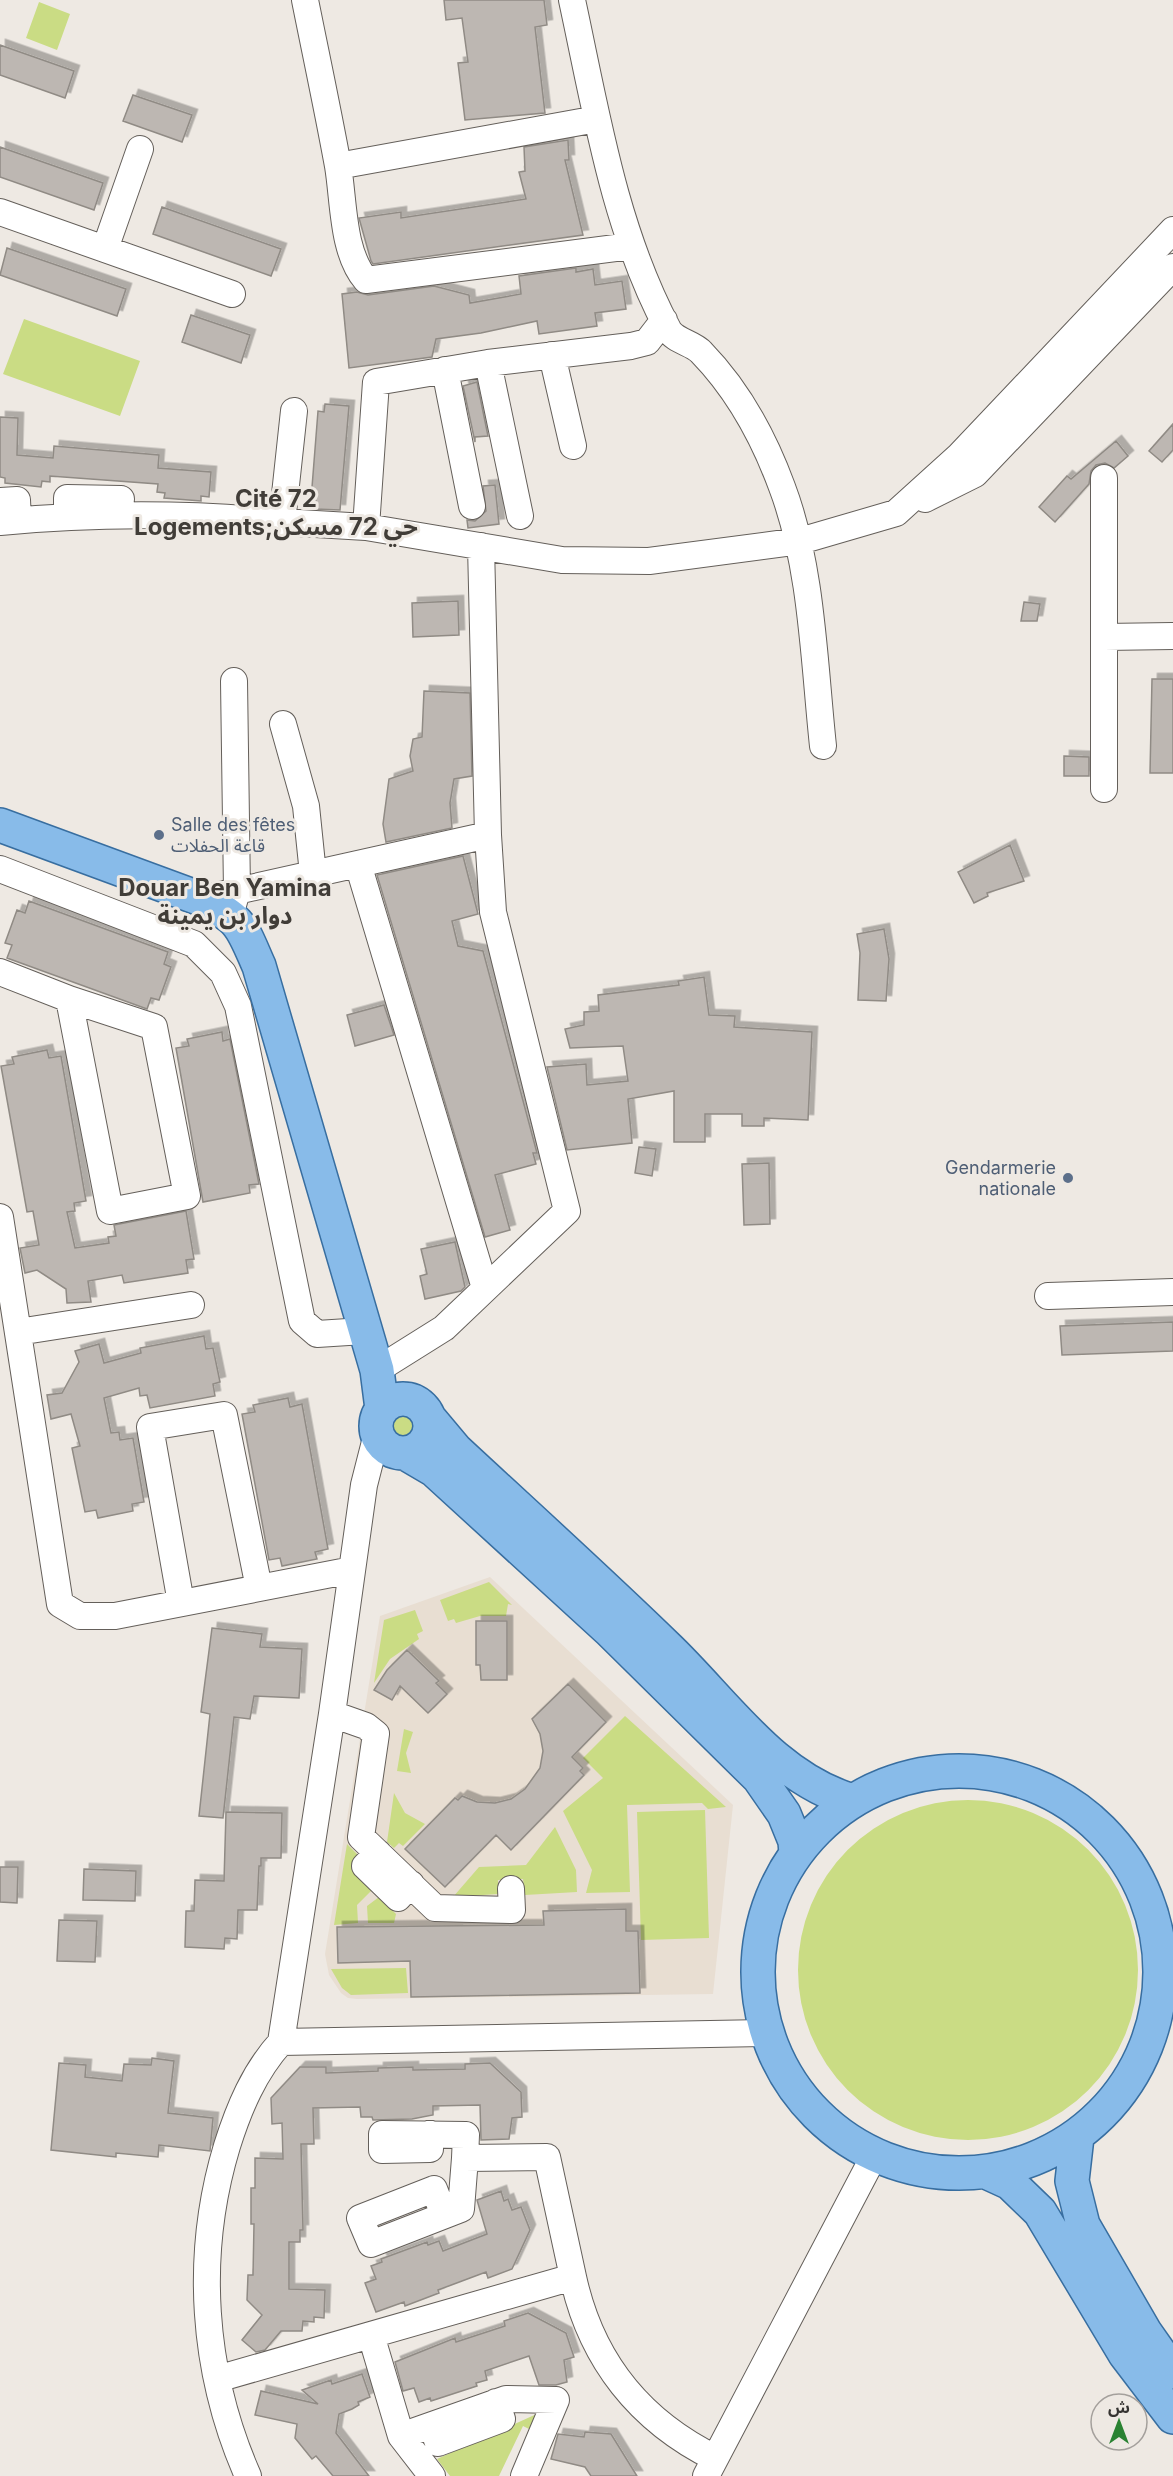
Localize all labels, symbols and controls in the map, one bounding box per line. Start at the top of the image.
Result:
district label: Cité 72 Logements;حي 72 مسكن [134,484,418,547]
place label: Salle des fêtes قاعة الحفلات [171,814,295,856]
marker: Salle des fêtes قاعة الحفلات [152,828,166,842]
district label: Douar Ben Yamina دوار بن يمينة [118,873,332,930]
place label: Gendarmerie nationale [945,1157,1056,1199]
marker: Gendarmerie nationale [1061,1171,1075,1185]
north arrow [1089,2392,1149,2452]
text: ش [1108,2397,1130,2417]

